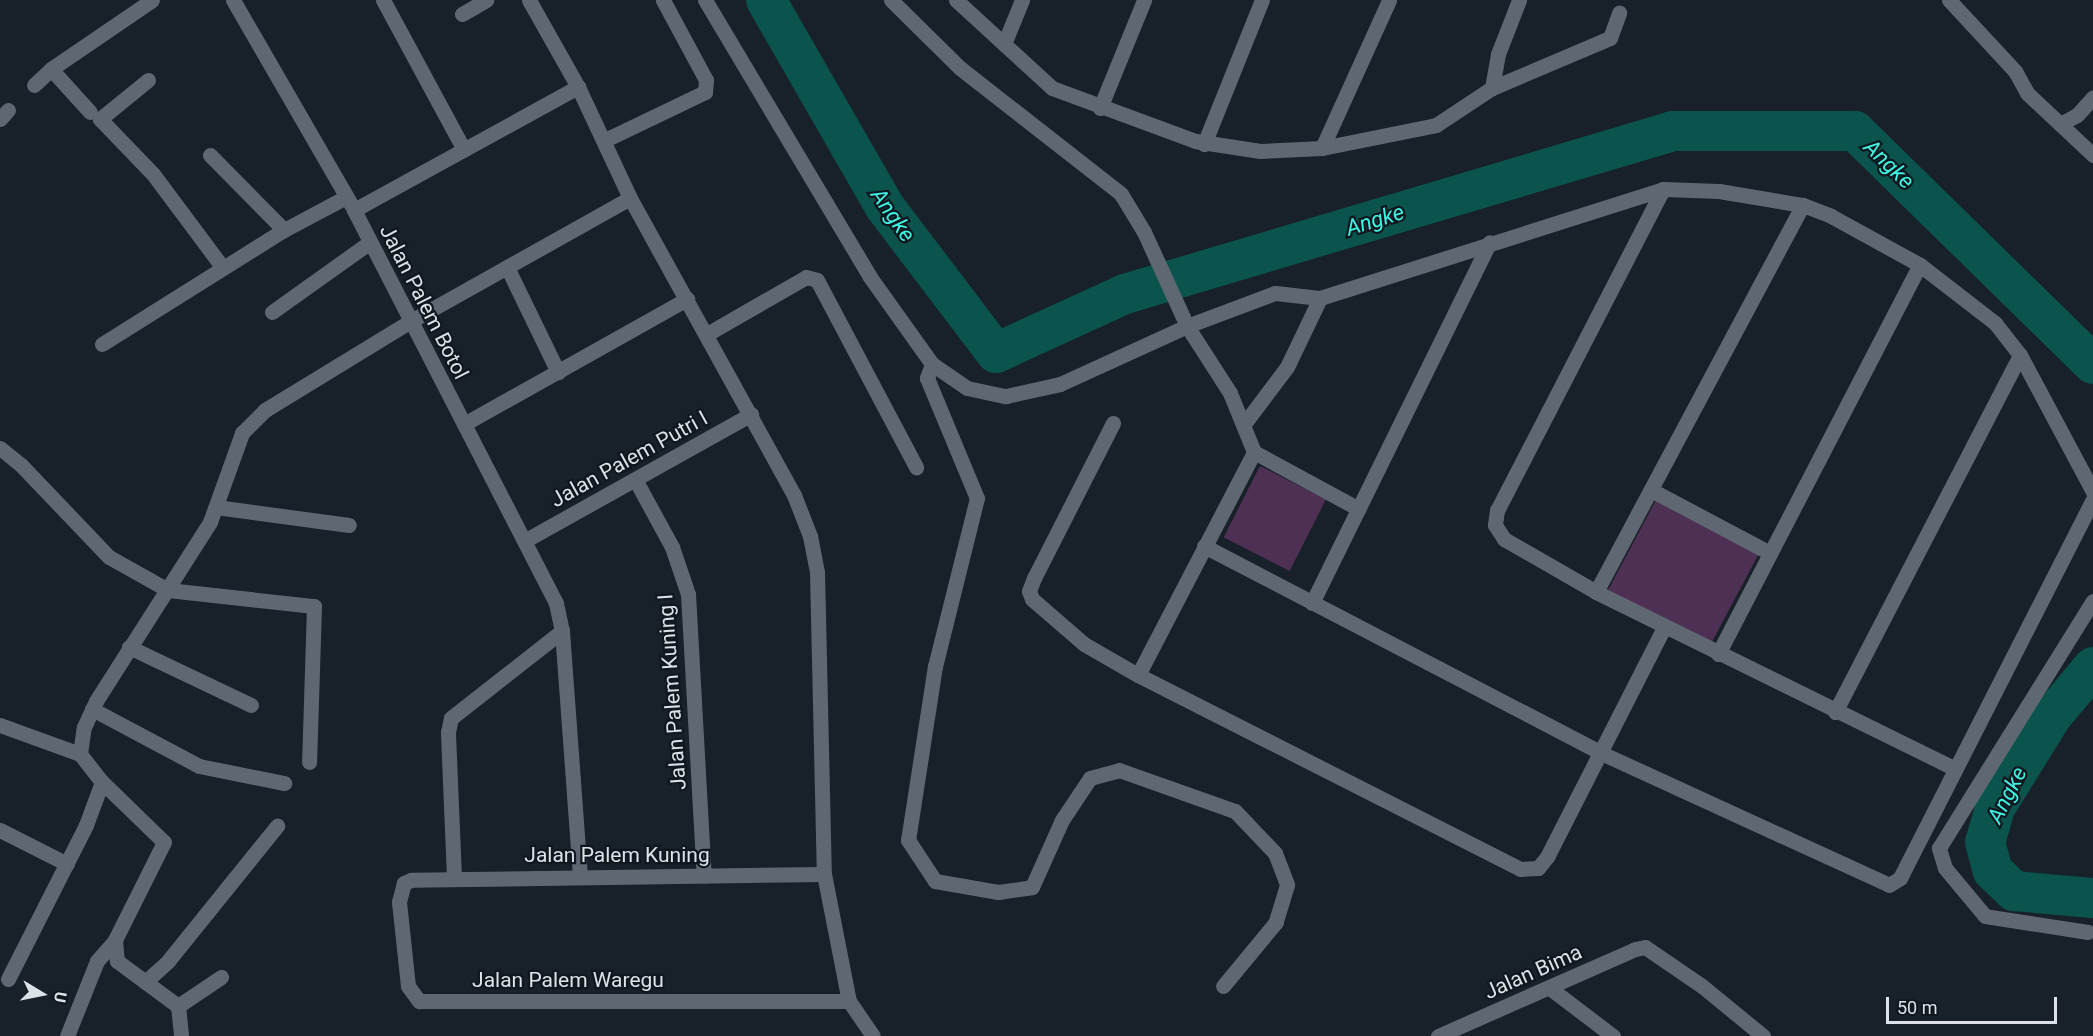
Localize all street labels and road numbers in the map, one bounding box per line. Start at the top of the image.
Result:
street label: Jalan Palem Botol [374,221,474,383]
street label: Jalan Palem Putri I [546,405,712,513]
street label: Jalan Palem Kuning I [653,593,691,791]
street label: Jalan Palem Kuning [524,842,710,868]
street label: Jalan Bima [1480,939,1586,1005]
street label: Jalan Palem Waregu [472,967,664,993]

